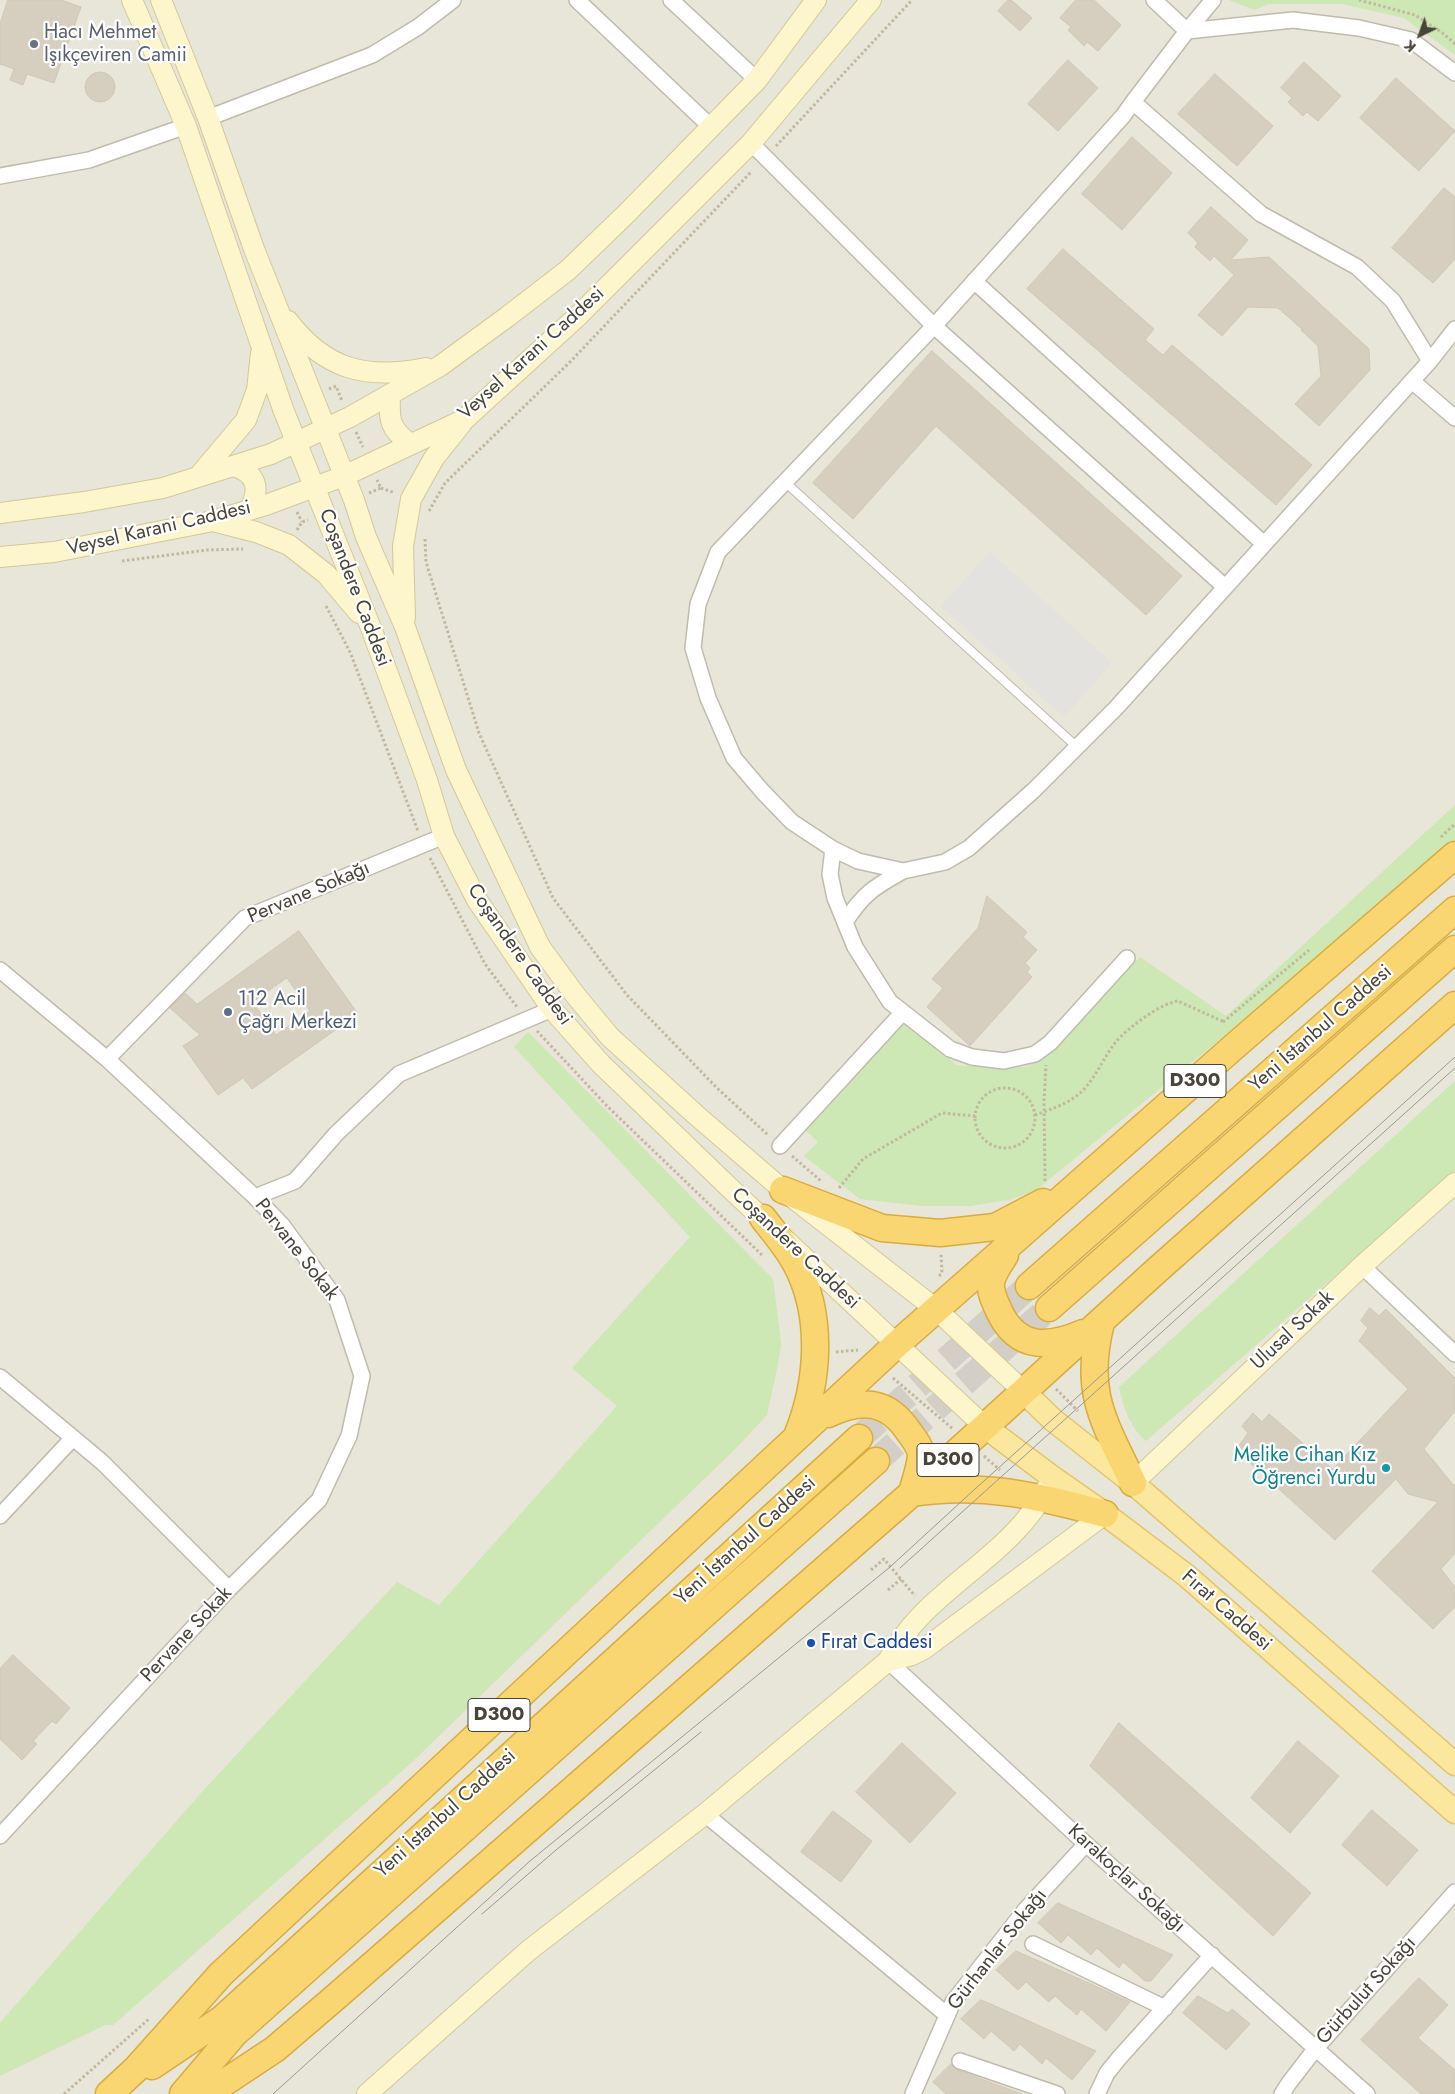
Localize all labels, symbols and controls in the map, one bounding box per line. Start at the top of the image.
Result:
north arrow [1395,10,1445,60]
place label: Hacı Mehmet Işıkçeviren Camii [44,21,187,68]
text: K [1400,35,1420,57]
marker: Hacı Mehmet Işıkçeviren Camii [28,38,40,50]
street label: Veysel Karani Caddesi [454,282,610,426]
street label: Veysel Karani Caddesi [65,496,253,562]
street label: Coşandere Caddesi [313,506,395,670]
street label: Pervane Sokağı [244,857,374,929]
street label: Coşandere Caddesi [461,880,577,1030]
street label: Yeni İstanbul Caddesi [1245,960,1397,1098]
place label: 112 Acil Çağrı Merkezi [238,988,357,1035]
marker: 112 Acil Çağrı Merkezi [222,1006,234,1018]
road number: D300 [1164,1064,1226,1098]
street label: Coşandere Caddesi [726,1183,864,1315]
street label: Pervane Sokak [249,1194,343,1306]
street label: Ulusal Sokak [1246,1286,1340,1376]
road number: D300 [917,1444,979,1476]
place label: Melike Cihan Kız Öğrenci Yurdu [1234,1444,1376,1491]
marker: Melike Cihan Kız Öğrenci Yurdu [1380,1462,1392,1474]
street label: Yeni İstanbul Caddesi [671,1471,821,1611]
street label: Fırat Caddesi [1176,1565,1276,1657]
street label: Pervane Sokak [136,1582,238,1688]
place label: Fırat Caddesi [821,1631,933,1655]
marker: Fırat Caddesi [805,1637,817,1649]
road number: D300 [468,1698,530,1732]
street label: Yeni İstanbul Caddesi [371,1744,521,1884]
street label: Karakoçlar Sokağı [1062,1820,1190,1938]
street label: Gürhanlar Sokağı [943,1885,1053,2015]
street label: Gürbulut Sokağı [1312,1932,1422,2050]

